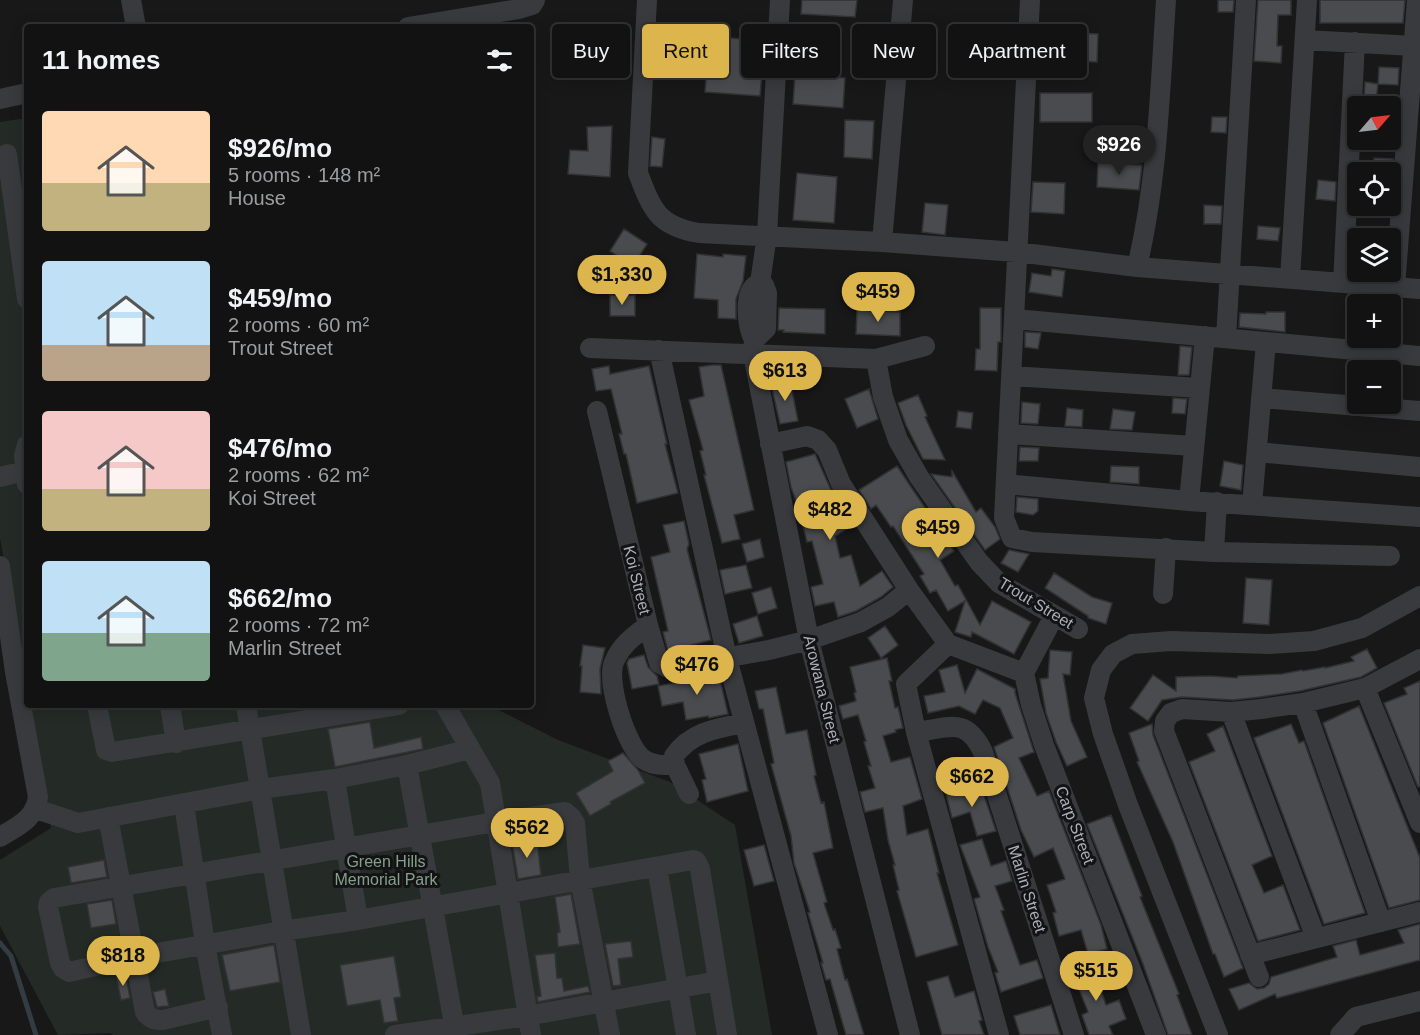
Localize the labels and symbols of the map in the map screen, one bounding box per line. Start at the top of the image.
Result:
north arrow [1347,96,1401,150]
pin: $926 [1083,125,1155,176]
pin: $1,330 [573,255,671,306]
pin: $459 [842,272,914,323]
pin: $613 [749,351,821,402]
pin: $482 [794,490,866,541]
pin: $459 [902,508,974,559]
street label: Koi Street [620,544,654,617]
street label: Trout Street [996,574,1077,632]
street label: Arowana Street [800,633,844,745]
pin: $476 [661,645,733,696]
pin: $662 [936,757,1008,808]
street label: Carp Street [1052,784,1098,867]
pin: $562 [491,808,563,859]
street label: Marlin Street [1005,843,1049,935]
park label: Green Hills Memorial Park [334,853,439,888]
pin: $818 [87,936,159,987]
pin: $515 [1060,951,1132,1002]

